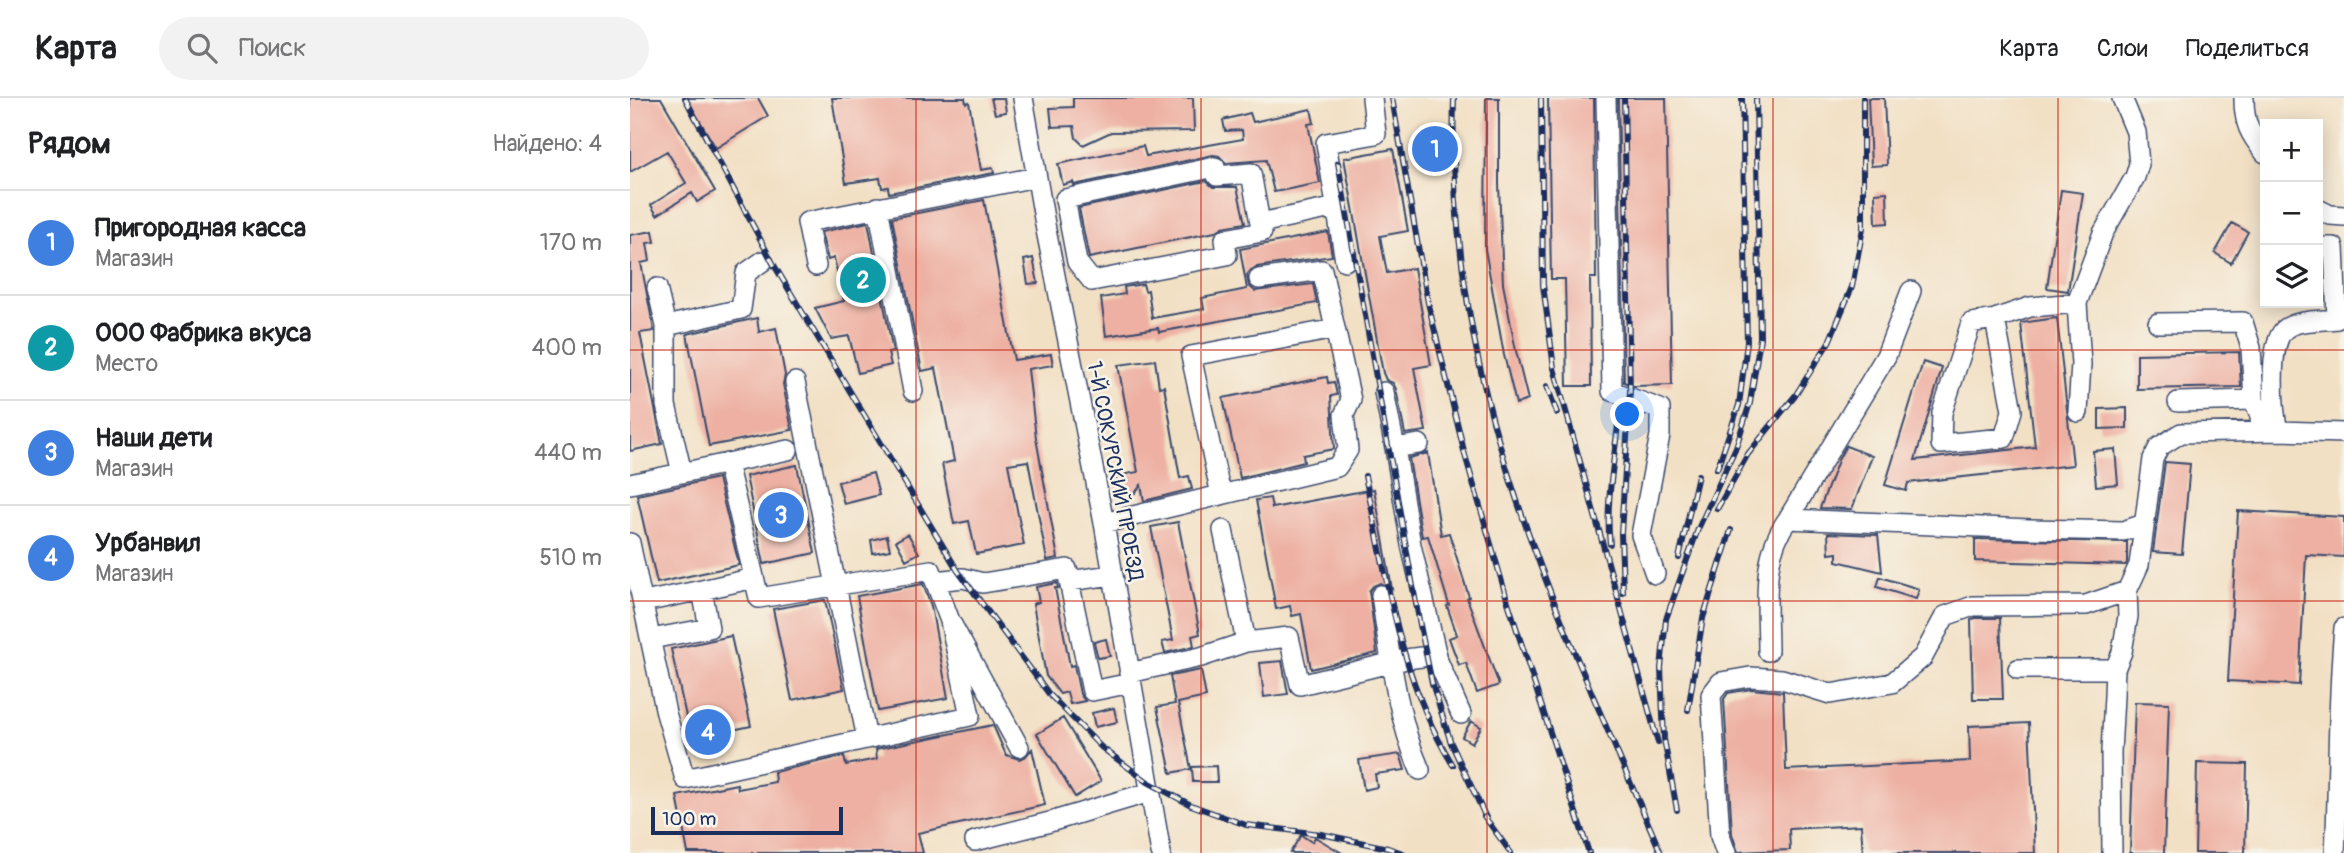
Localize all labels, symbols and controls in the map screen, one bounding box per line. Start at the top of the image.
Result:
search box [159,17,649,80]
text: Карта [35,28,117,69]
icon: search [183,29,221,67]
text: Поиск [239,32,307,64]
text: Карта [1999,34,2059,63]
text: Слои [2097,34,2148,63]
text: Поделиться [2186,34,2309,63]
map controls [2260,119,2323,308]
button: + [2260,119,2323,182]
pin: 1 [1412,123,1458,175]
text: Рядом [28,125,111,162]
text: Найдено: 4 [492,129,602,158]
button: − [2260,182,2323,245]
text: Пригородная касса [95,212,306,244]
text: 1 [47,228,56,257]
text: 170 m [540,228,602,257]
text: Магазин [95,244,174,273]
button: layers [2260,245,2323,308]
pin: 2 [840,254,886,306]
text: ООО Фабрика вкуса [95,317,311,349]
text: 2 [45,333,57,362]
text: 400 m [532,333,602,362]
text: Место [95,349,158,378]
street label: 1-Й СОКУРСКИЙ ПРОЕЗД [1080,359,1150,583]
your location [1610,397,1644,431]
text: Наши дети [95,422,212,454]
text: 3 [45,438,57,467]
text: 440 m [534,438,602,467]
text: Магазин [95,454,174,483]
pin: 3 [758,489,804,541]
text: Урбанвил [95,527,201,559]
text: 4 [44,543,58,572]
text: 510 m [539,543,602,572]
text: Магазин [95,559,174,588]
pin: 4 [685,706,731,758]
scale bar [651,804,844,836]
text: 100 m [662,807,716,831]

